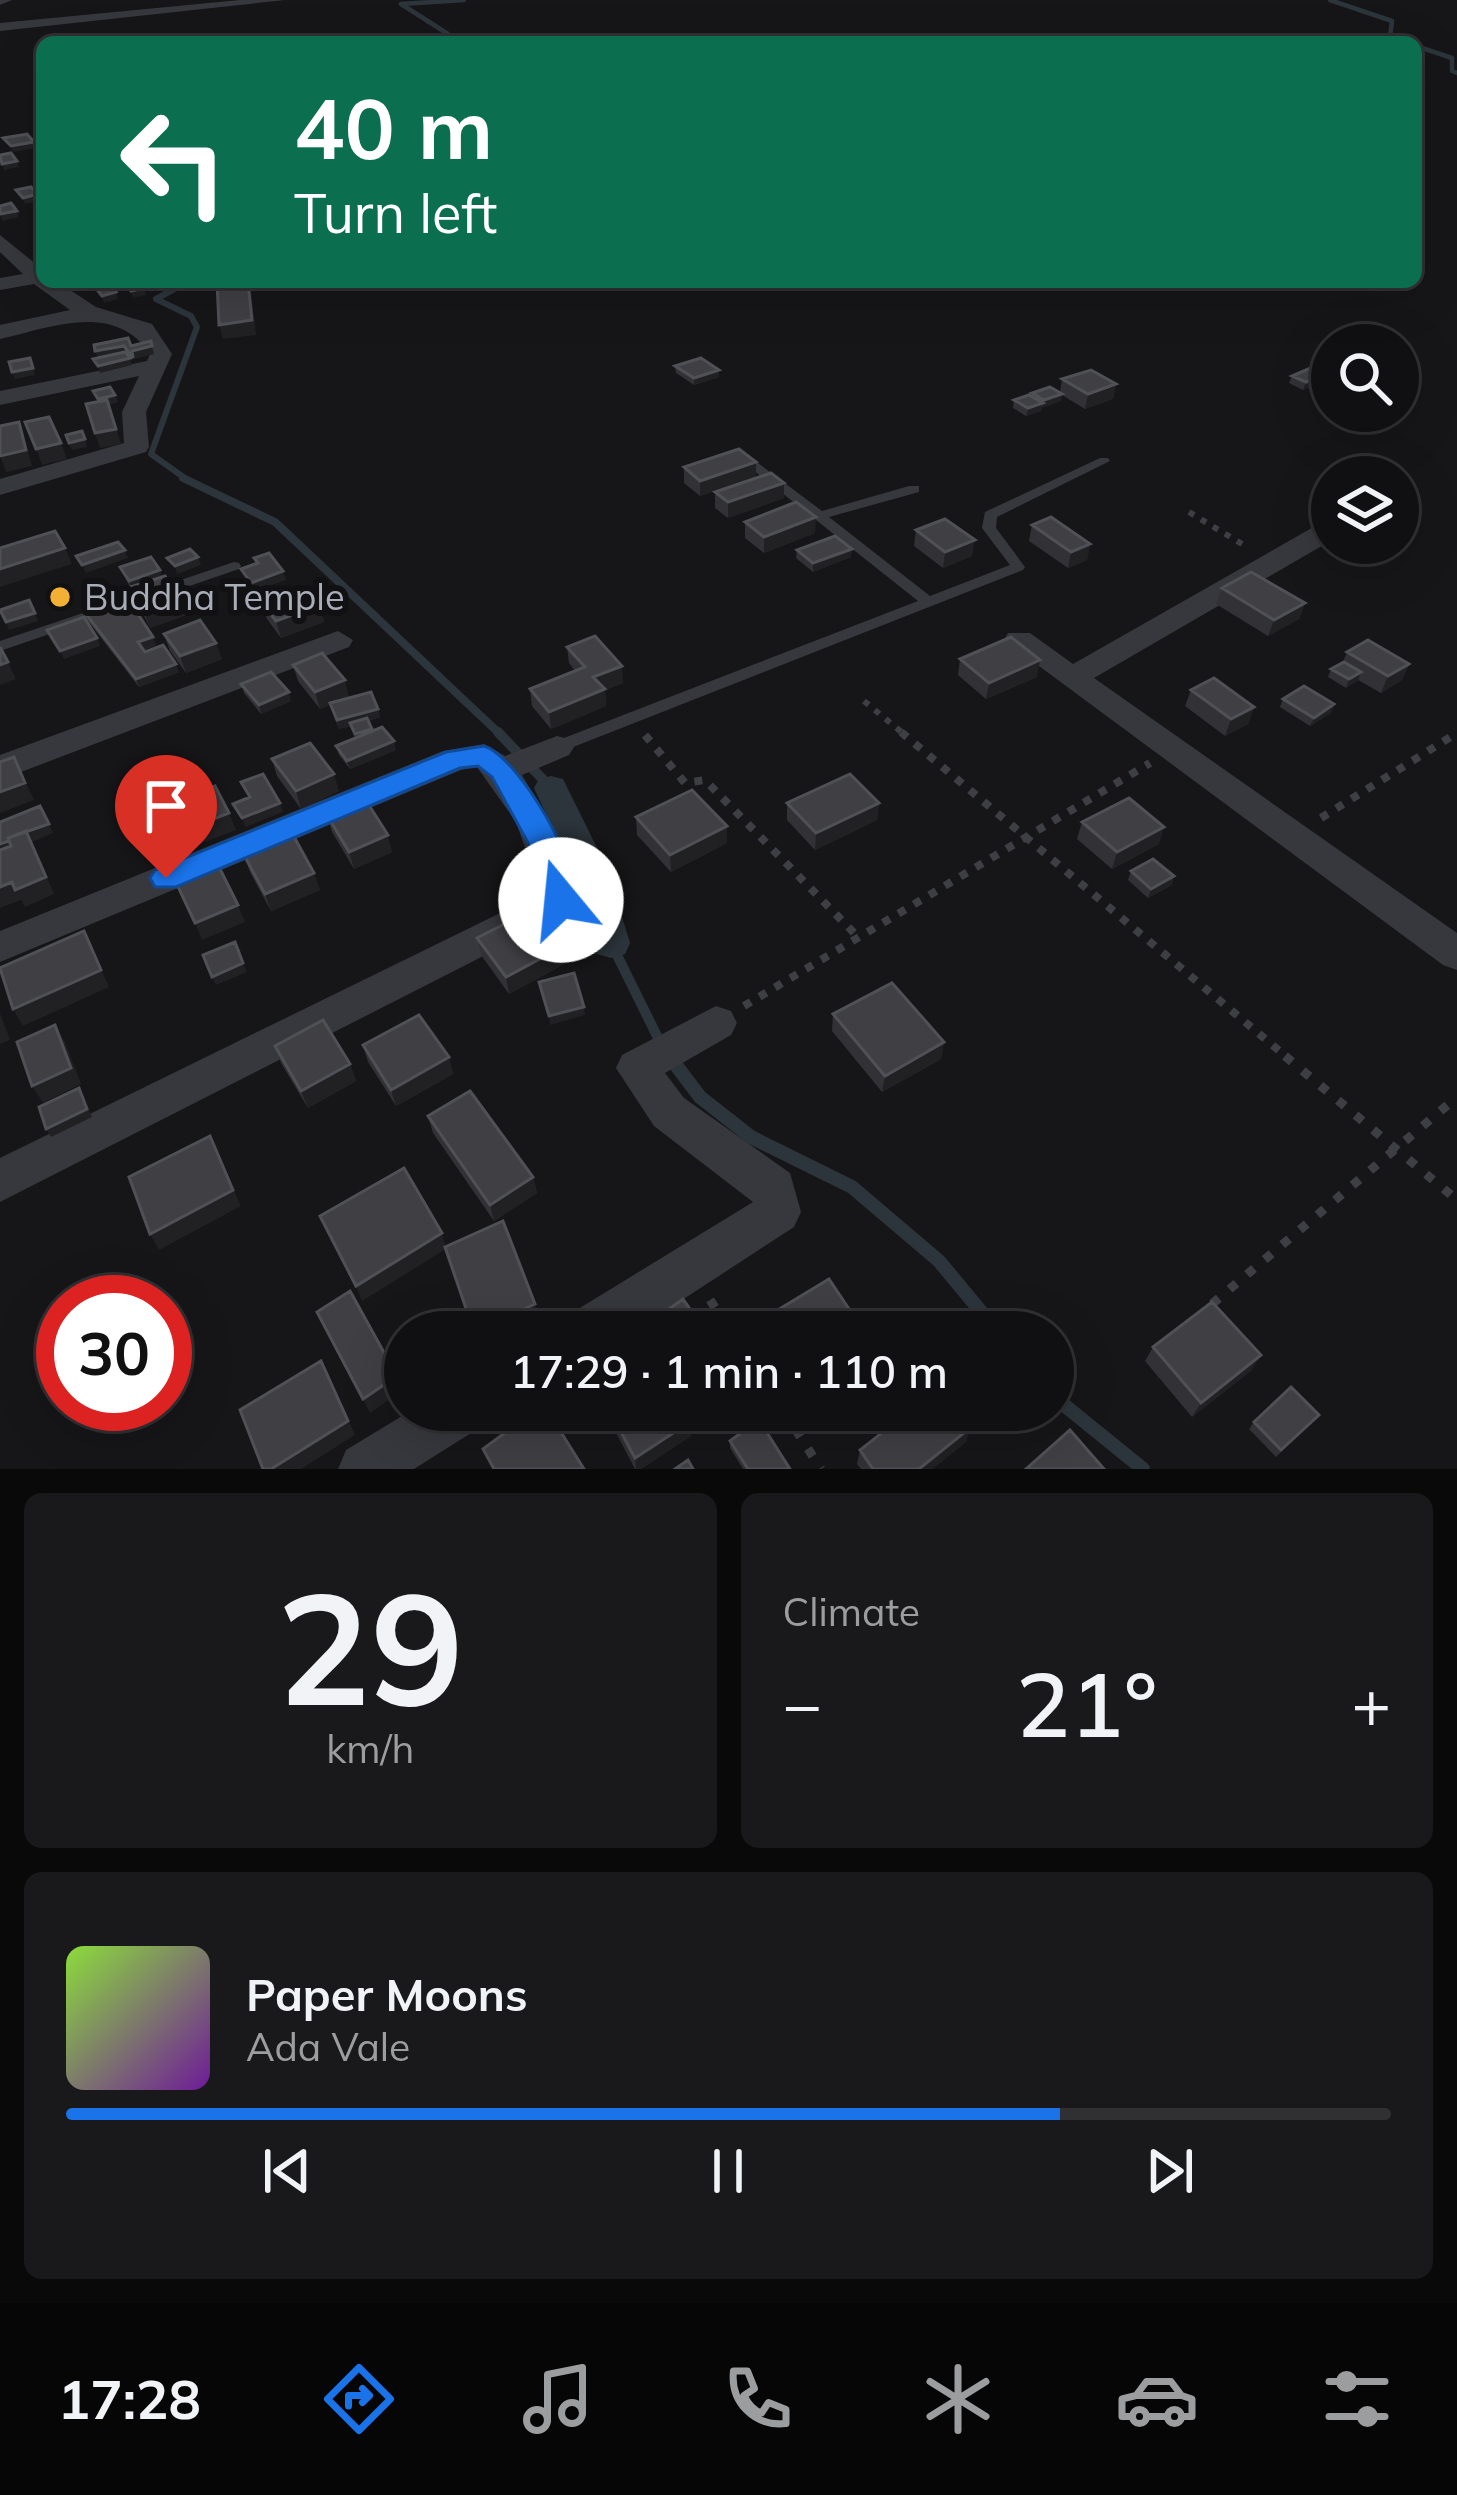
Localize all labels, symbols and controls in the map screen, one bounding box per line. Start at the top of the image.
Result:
text: 40 m [294,75,493,180]
icon: left [96,84,252,240]
text: Turn left [294,179,497,247]
map controls [1311,324,1419,564]
button: search [1311,324,1419,432]
button: layers [1311,456,1419,564]
place label: Buddha Temple [84,574,344,619]
marker: Buddha Temple [47,584,73,610]
pin [115,755,217,878]
icon: arrive [133,773,199,839]
position arrow [498,837,624,963]
speed limit sign: 30 [36,1275,192,1431]
text: 17:29 · 1 min · 110 m [510,1343,948,1399]
text: 29 [277,1548,464,1744]
text: Climate [783,1587,920,1636]
text: 21° [1016,1647,1158,1760]
text: − [783,1662,822,1745]
text: + [1351,1662,1391,1745]
text: km/h [326,1724,414,1773]
text: Paper Moons [246,1966,528,2022]
text: Ada Vale [246,2022,410,2071]
icon: previous [254,2138,320,2204]
icon: pause [695,2138,761,2204]
icon: next [1137,2138,1203,2204]
icon: directions [317,2357,401,2441]
icon: music [516,2357,600,2441]
icon: phone [716,2357,800,2441]
icon: climate [916,2357,1000,2441]
icon: car [1115,2357,1199,2441]
icon: filters [1315,2357,1399,2441]
text: 17:28 [58,2365,201,2433]

